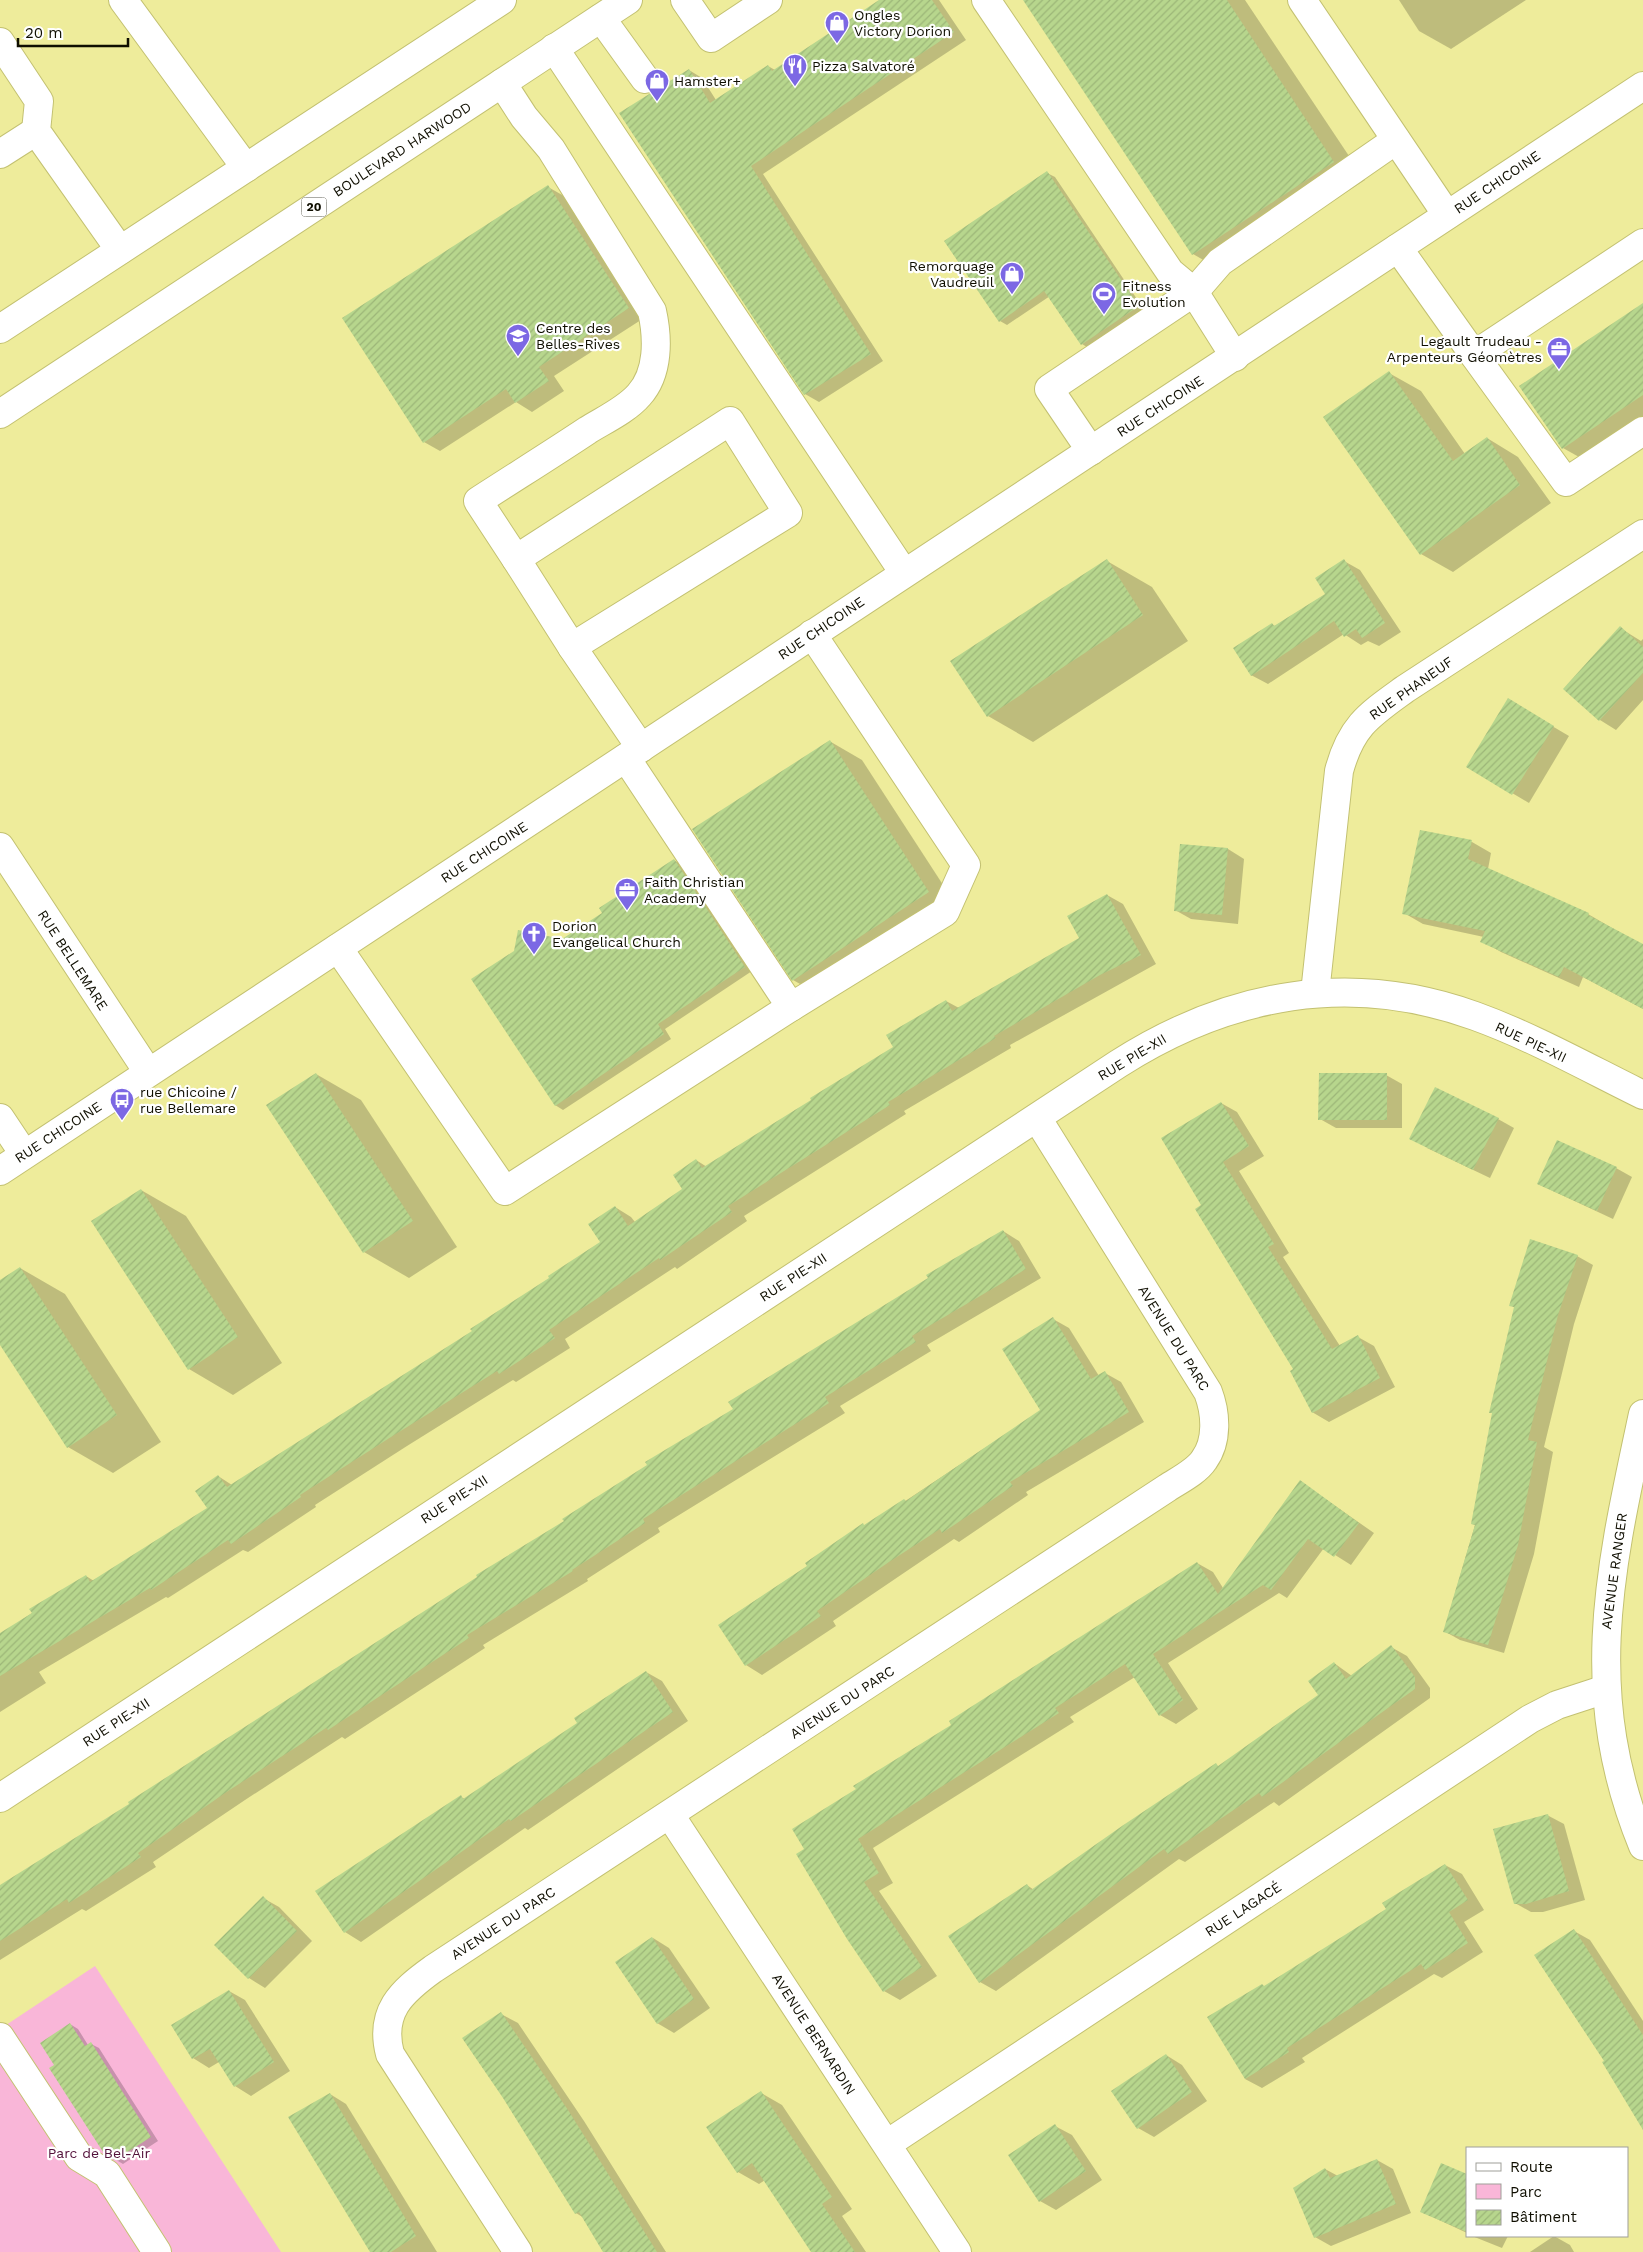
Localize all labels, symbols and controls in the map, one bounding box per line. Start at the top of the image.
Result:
place label: Ongles Victory Dorion [854,7,951,39]
shop icon: Ongles Victory Dorion [824,10,850,44]
scale bar [18,15,128,47]
text: 20 m [25,24,63,42]
restaurant icon: Pizza Salvatoré [782,53,808,87]
place label: Pizza Salvatoré [812,58,915,74]
shop icon: Hamster+ [644,68,670,102]
place label: Hamster+ [674,73,741,89]
street label: BOULEVARD HARWOOD [330,98,474,200]
street label: RUE CHICOINE [1451,147,1543,217]
road number: 20 [302,198,326,216]
place label: Remorquage Vaudreuil [909,258,995,290]
shop icon: Remorquage Vaudreuil [999,261,1025,295]
place label: Fitness Evolution [1122,278,1186,310]
sports icon: Fitness Evolution [1091,281,1117,315]
place label: Centre des Belles-Rives [536,320,620,352]
school or university icon: Centre des Belles-Rives [505,323,531,357]
place label: Legault Trudeau - Arpenteurs Géomètres [1387,333,1542,365]
office icon: Legault Trudeau - Arpenteurs Géomètres [1546,336,1572,370]
street label: RUE CHICOINE [1114,372,1207,440]
street label: RUE CHICOINE [775,593,867,663]
street label: RUE PHANEUF [1366,653,1456,723]
street label: RUE CHICOINE [438,818,531,886]
place label: Faith Christian Academy [644,874,744,906]
office icon: Faith Christian Academy [614,877,640,911]
street label: RUE BELLEMARE [35,907,111,1013]
place label: Dorion Evangelical Church [552,918,681,950]
church icon: Dorion Evangelical Church [521,921,547,955]
street label: RUE PIE-XII [1493,1018,1569,1066]
street label: RUE PIE-XII [1095,1030,1169,1084]
place label: rue Chicoine / rue Bellemare [140,1084,237,1116]
bus stop icon: rue Chicoine / rue Bellemare [109,1087,135,1121]
street label: RUE CHICOINE [12,1098,105,1166]
street label: RUE PIE-XII [756,1249,830,1305]
street label: AVENUE DU PARC [1135,1282,1213,1394]
street label: RUE PIE-XII [417,1471,491,1527]
street label: AVENUE RANGER [1598,1512,1630,1630]
street label: AVENUE DU PARC [787,1662,897,1742]
street label: RUE PIE-XII [79,1694,153,1750]
street label: RUE LAGACÉ [1202,1878,1284,1940]
street label: AVENUE DU PARC [448,1883,558,1963]
street label: AVENUE BERNARDIN [769,1971,859,2097]
park label: Parc de Bel-Air [48,2145,151,2161]
legend [1466,2147,1628,2237]
text: Route [1510,2158,1553,2176]
text: Parc [1510,2183,1542,2201]
text: Bâtiment [1510,2208,1577,2226]

